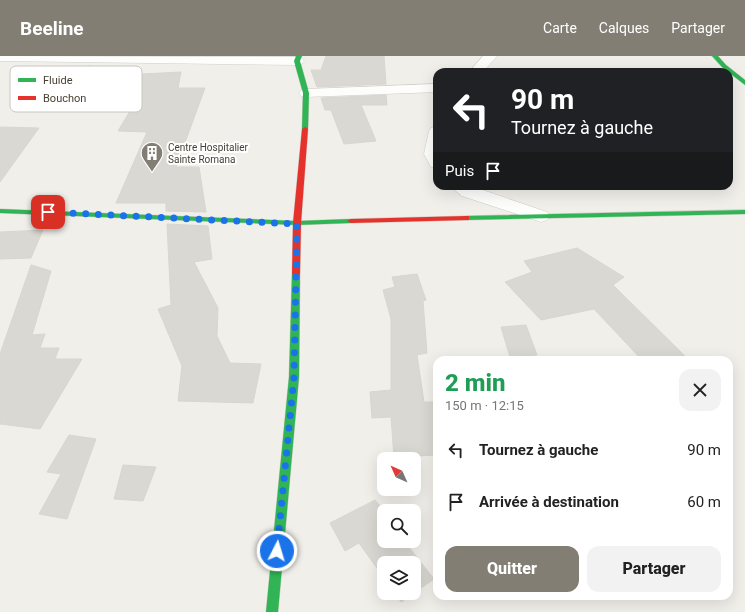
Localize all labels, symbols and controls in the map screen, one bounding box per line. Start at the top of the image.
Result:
text: Beeline [20,17,84,40]
text: Carte [543,20,577,36]
text: Calques [599,20,649,36]
text: Partager [671,20,725,36]
legend [10,66,142,112]
text: Fluide [43,74,73,87]
text: 90 m [511,83,574,116]
icon: left [445,84,497,136]
text: Bouchon [43,92,86,105]
text: Tournez à gauche [511,117,653,138]
building icon: Centre Hospitalier Sainte Romana [139,140,165,173]
place label: Centre Hospitalier Sainte Romana [168,142,249,165]
icon: arrive [482,160,504,182]
text: Puis [445,162,474,180]
pin [31,195,65,229]
icon: arrive [37,201,59,223]
text: 2 min [445,369,506,397]
button: close [679,369,721,411]
text: 150 m · 12:15 [445,398,524,413]
icon: left [445,439,467,461]
text: Tournez à gauche [479,441,598,459]
text: 90 m [687,441,721,459]
north arrow [377,452,421,496]
map controls [377,452,421,600]
icon: arrive [445,491,467,513]
text: Arrivée à destination [479,493,619,511]
text: 60 m [687,493,721,511]
button: search [377,504,421,548]
position arrow [256,530,298,572]
button: Quitter [445,546,579,592]
button: Partager [587,546,721,592]
button: layers [377,556,421,600]

